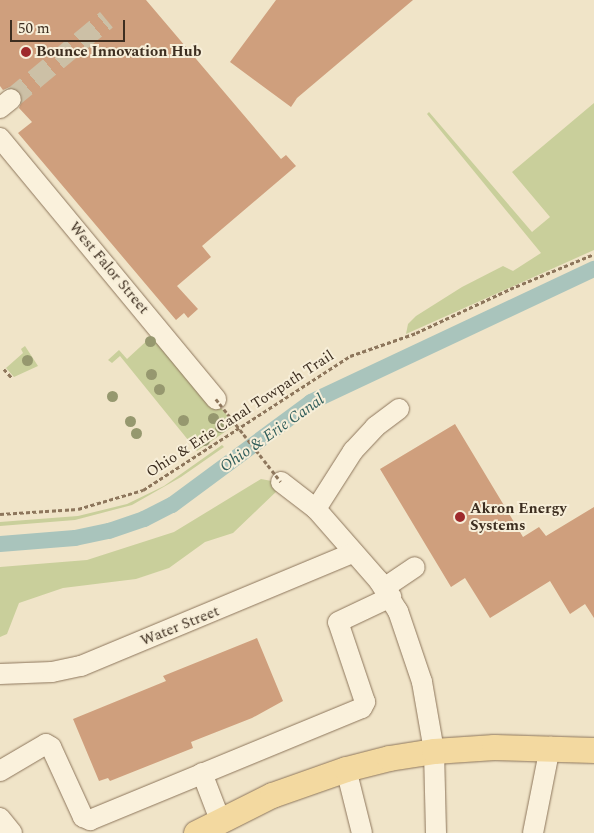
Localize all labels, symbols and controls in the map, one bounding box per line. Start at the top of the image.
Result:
scale bar [12,10,128,42]
text: 50 m [18,17,50,40]
place label: Bounce Innovation Hub [36,43,201,61]
marker: Bounce Innovation Hub [20,46,32,58]
street label: West Falor Street [65,218,153,318]
street label: Ohio & Erie Canal Towpath Trail [143,347,337,481]
water label: Ohio & Erie Canal [216,390,328,476]
place label: Akron Energy Systems [470,499,567,534]
marker: Akron Energy Systems [454,511,466,523]
street label: Water Street [138,602,222,650]

